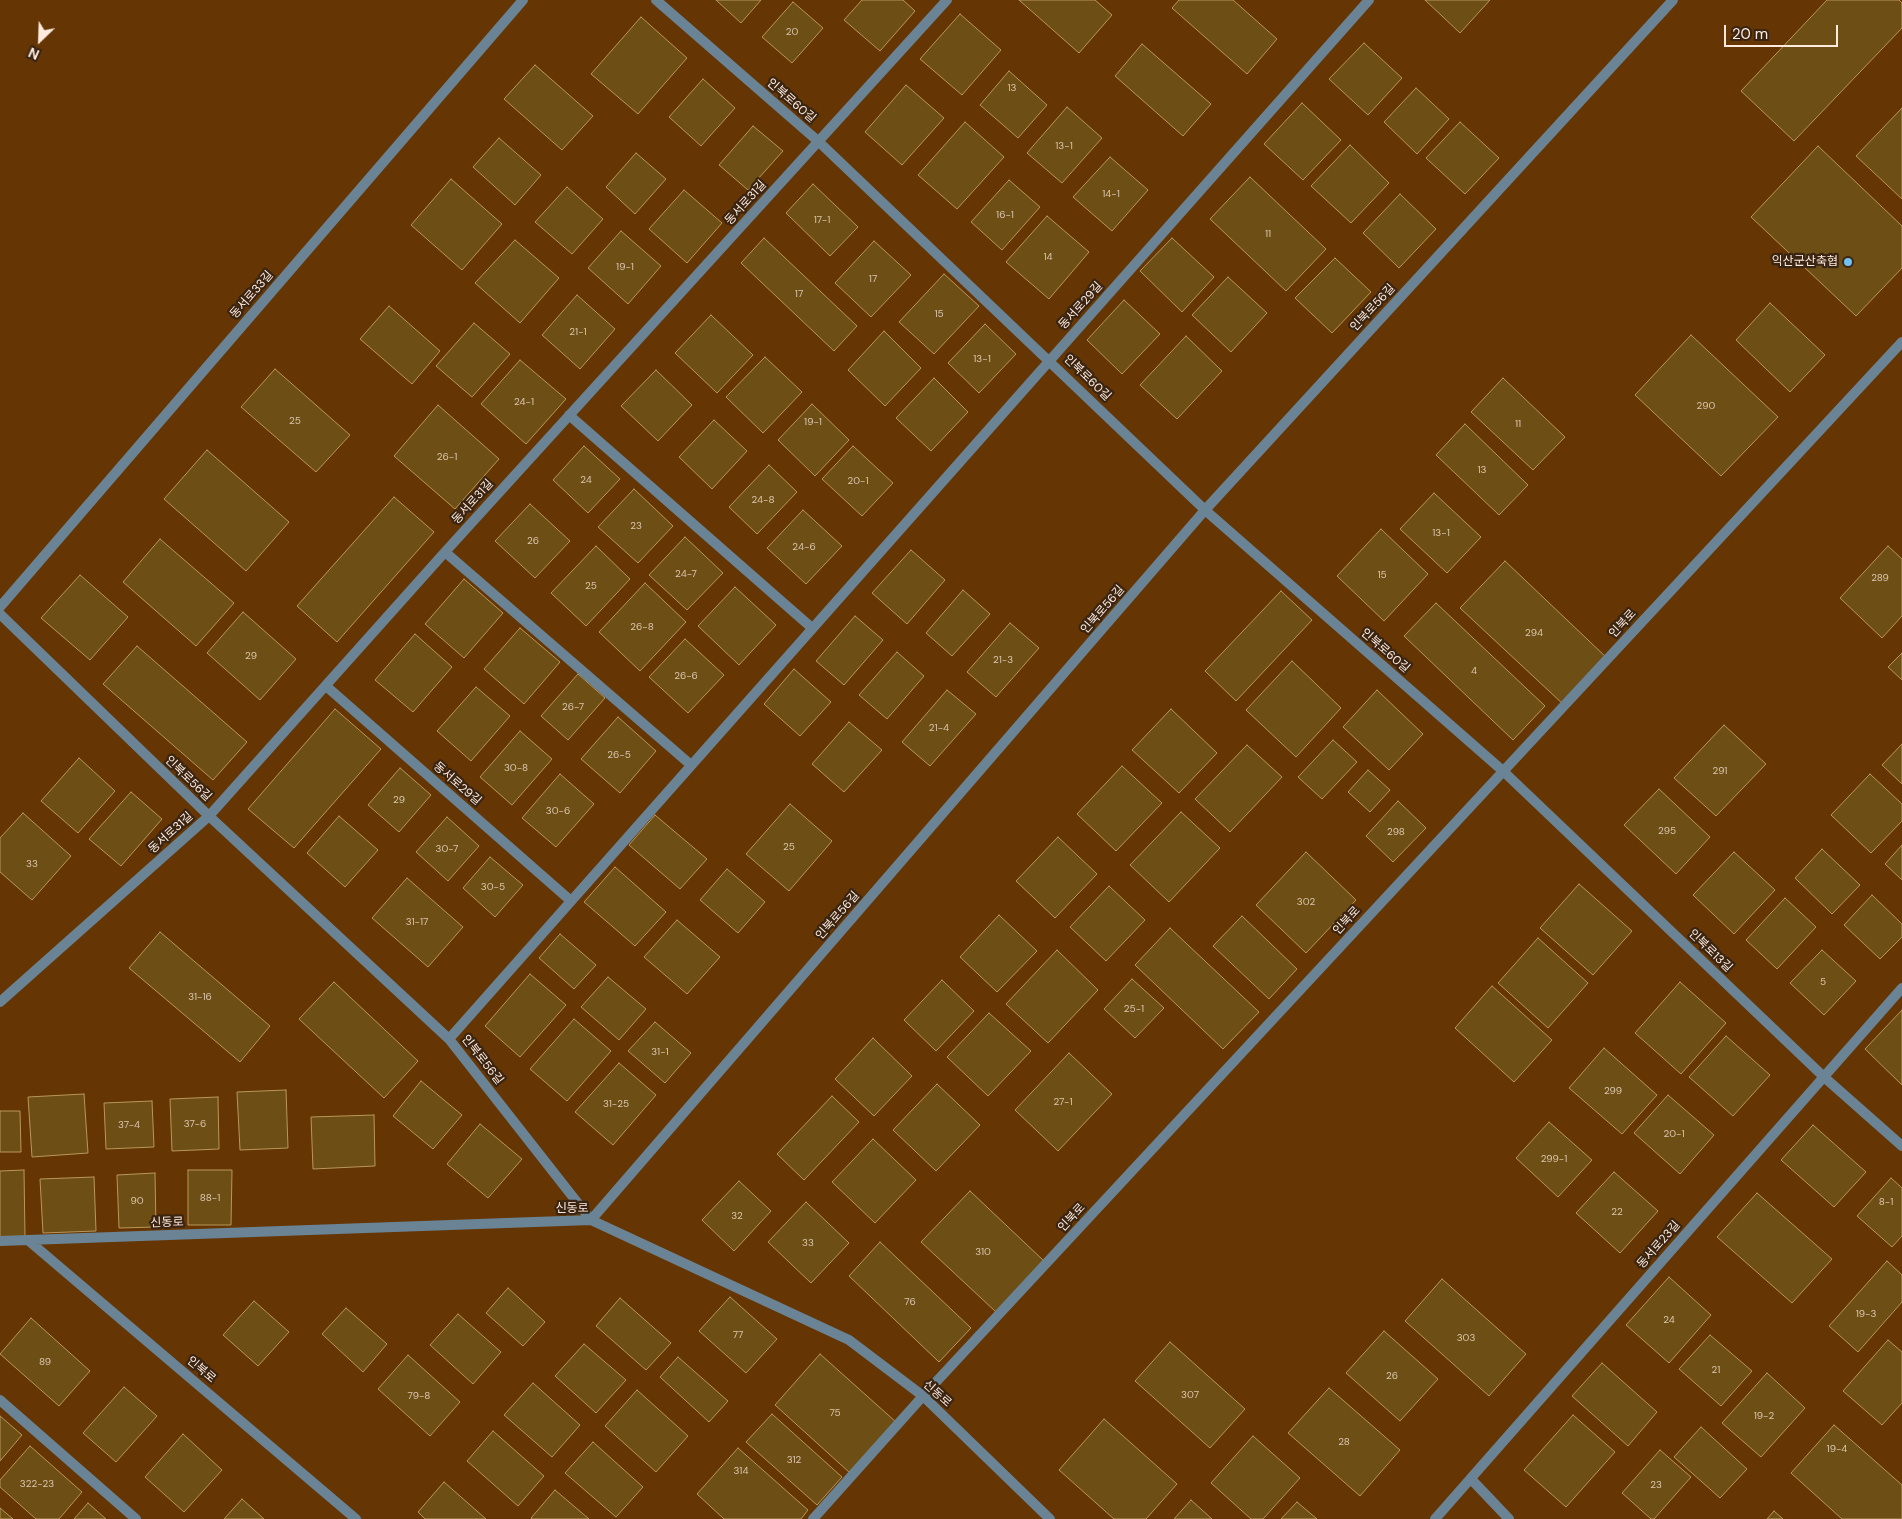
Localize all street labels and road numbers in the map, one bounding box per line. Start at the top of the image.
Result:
street label: 인북로60길 [764,76,818,126]
street label: 동서로31길 [722,178,770,228]
street label: 동서로33길 [227,268,277,322]
street label: 동서로29길 [1056,279,1106,333]
street label: 인북로56길 [1348,282,1398,334]
street label: 인북로60길 [1060,352,1114,404]
street label: 동서로31길 [449,477,497,527]
street label: 인북로56길 [1078,583,1128,637]
street label: 인북로 [1606,607,1640,641]
street label: 인북로60길 [1358,626,1412,676]
street label: 인북로56길 [162,753,214,805]
street label: 동서로29길 [430,759,484,809]
street label: 동서로31길 [146,809,196,857]
street label: 인북로56길 [813,889,863,943]
street label: 인북로 [1330,904,1364,938]
street label: 인북로13길 [1685,927,1735,975]
street label: 인북로56길 [458,1032,506,1088]
street label: 인북로 [1055,1201,1089,1235]
street label: 신동로 [555,1202,589,1216]
street label: 신동로 [150,1215,184,1231]
street label: 동서로23길 [1634,1218,1684,1272]
street label: 인북로 [184,1354,218,1386]
street label: 신동로 [920,1378,954,1410]

